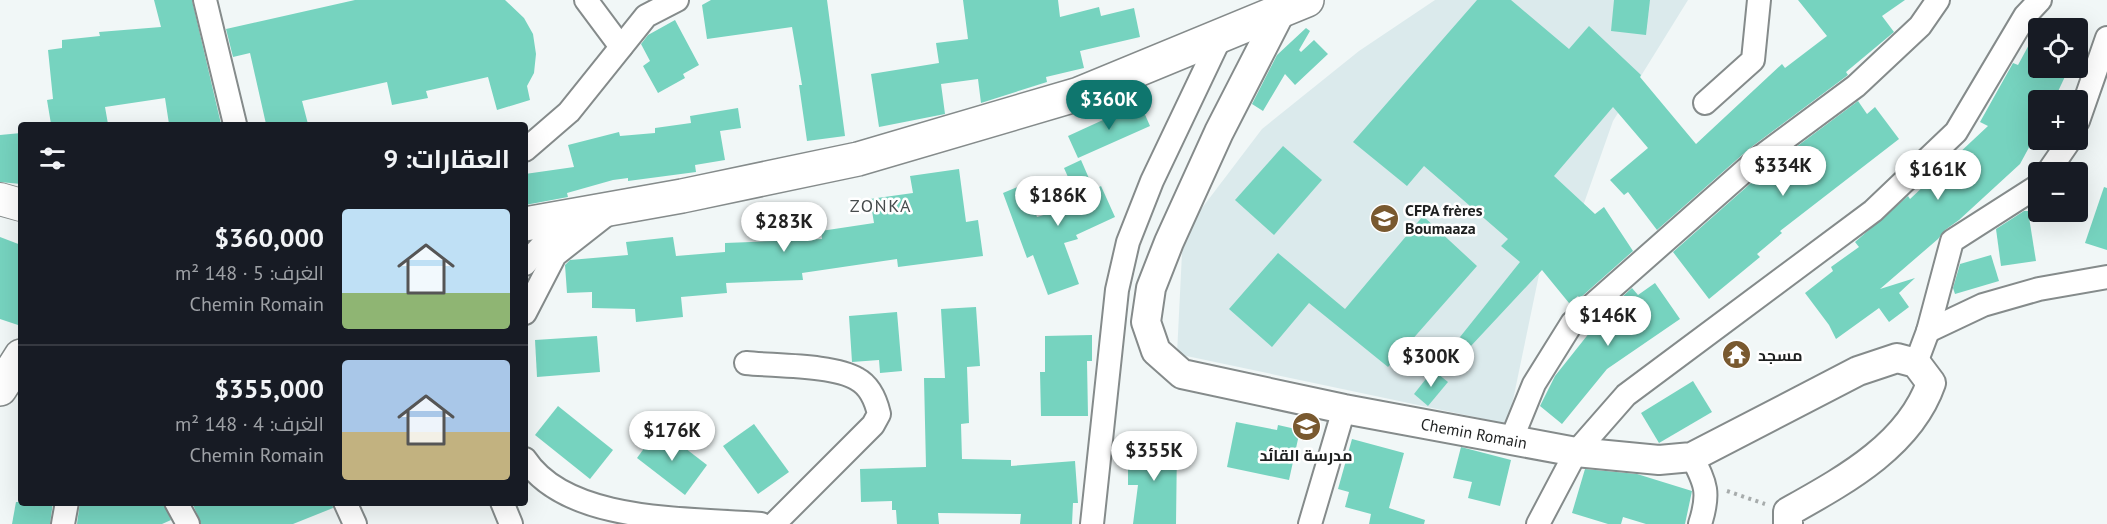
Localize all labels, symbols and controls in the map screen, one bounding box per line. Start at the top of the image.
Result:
map controls [2028,18,2088,222]
button: locate [2028,18,2088,78]
pin: $360K [1067,80,1151,131]
text: $360K [1080,86,1138,112]
button: + [2028,90,2088,150]
icon: filters [36,142,69,175]
text: العقارات: 9 [384,142,510,175]
pin: $334K [1741,146,1825,197]
pin: $161K [1896,150,1980,201]
text: $334K [1754,152,1812,178]
text: $161K [1909,156,1967,182]
button: − [2028,162,2088,222]
pin: $186K [1016,176,1100,227]
text: $186K [1029,182,1087,208]
district label: ZONKA [850,194,912,217]
place label: CFPA frères Boumaaza [1405,200,1483,238]
pin: $283K [742,202,826,253]
school or university icon: CFPA frères Boumaaza [1368,203,1400,235]
text: $283K [755,208,813,234]
text: $360,000 [214,221,324,254]
icon: home [390,233,462,305]
text: الغرف: 5 · 148 m² [175,260,324,286]
text: Chemin Romain [189,291,324,317]
pin: $146K [1566,296,1650,347]
text: $146K [1579,302,1637,328]
pin: $300K [1389,337,1473,388]
temple icon: مسجد [1721,339,1753,371]
text: $300K [1402,343,1460,369]
place label: مسجد [1758,345,1803,365]
text: $355,000 [214,372,324,405]
icon: home [390,384,462,456]
text: الغرف: 4 · 148 m² [175,411,324,437]
pin: $176K [630,411,714,462]
school or university icon: مدرسة القائد [1290,411,1322,443]
street label: Chemin Romain [1419,413,1529,453]
text: $176K [643,417,701,443]
pin: $355K [1112,431,1196,482]
text: $355K [1125,437,1183,463]
text: Chemin Romain [189,442,324,468]
place label: مدرسة القائد [1260,445,1352,465]

